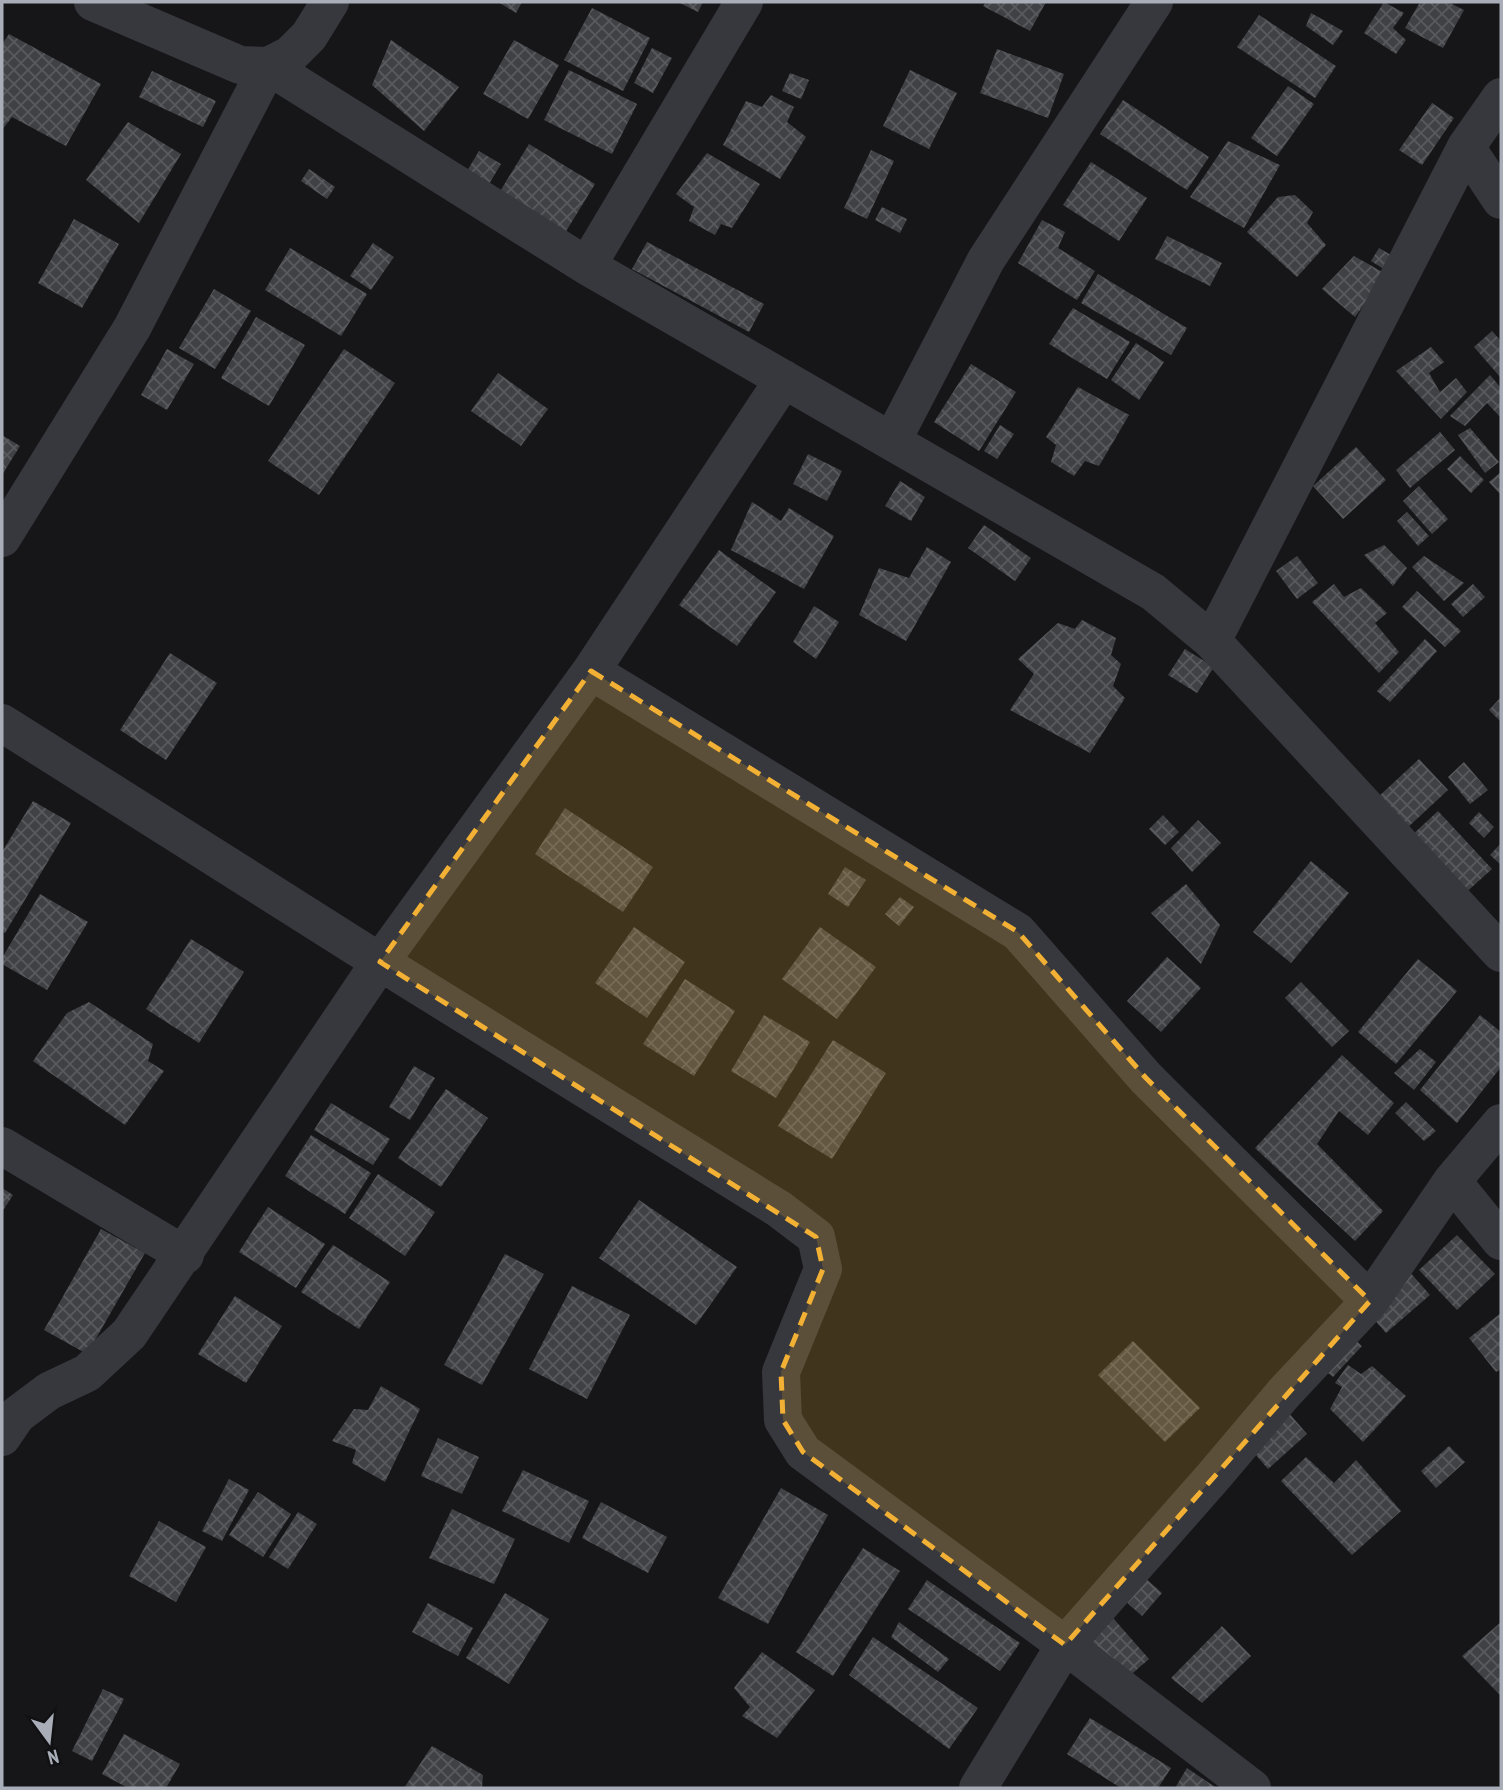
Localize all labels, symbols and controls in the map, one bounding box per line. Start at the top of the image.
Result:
north arrow [14,1706,84,1776]
text: N [45,1745,61,1770]

